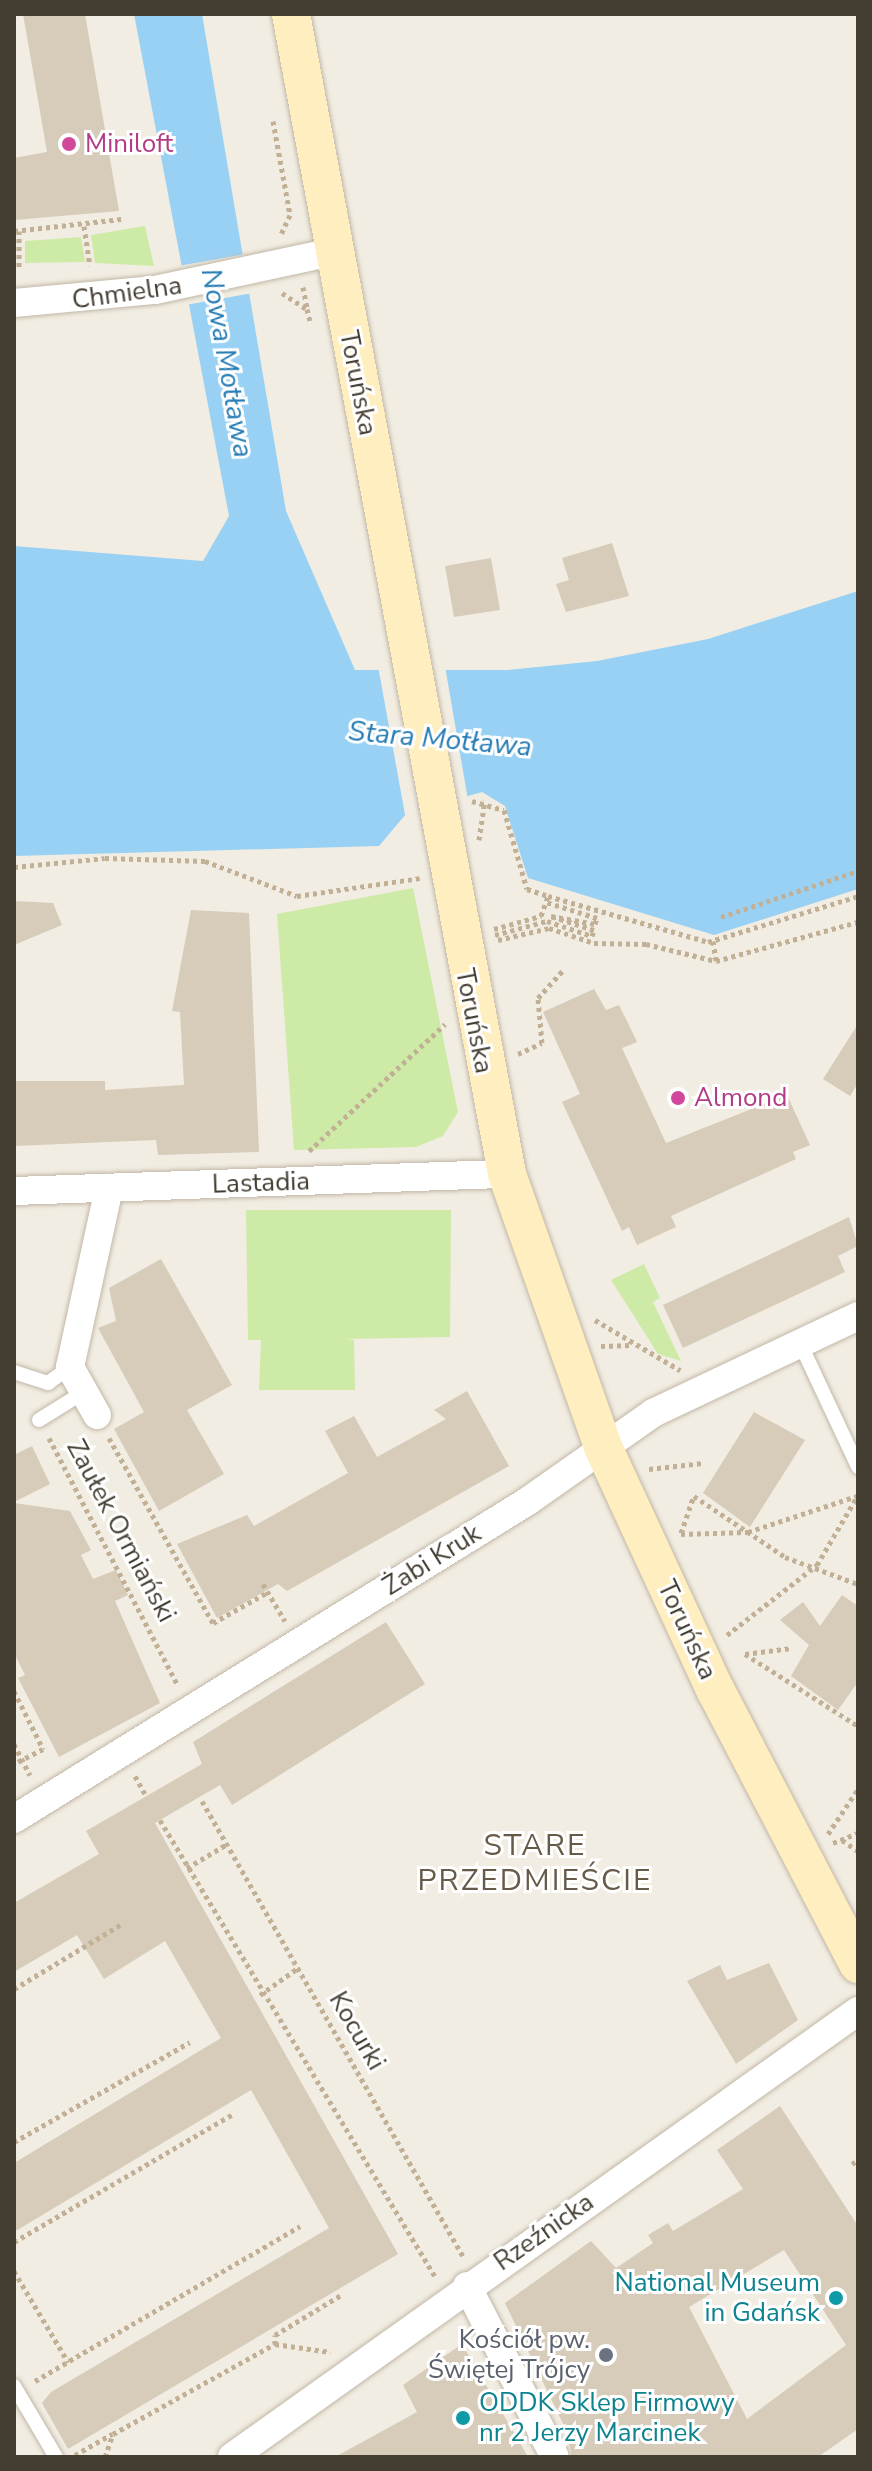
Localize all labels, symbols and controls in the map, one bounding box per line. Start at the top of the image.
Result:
place label: Miniloft [85,128,173,160]
marker: Miniloft [60,135,78,153]
water label: Nowa Motława [194,266,260,460]
street label: Chmielna [70,270,184,316]
street label: Toruńska [333,328,383,438]
water label: Stara Motława [347,714,533,764]
street label: Toruńska [449,966,499,1076]
place label: Almond [694,1082,787,1114]
marker: Almond [669,1089,687,1107]
street label: Lastadia [211,1166,311,1200]
street label: Zaułek Ormiański [60,1434,182,1628]
street label: Żabi Kruk [377,1518,487,1602]
street label: Toruńska [650,1575,724,1685]
district label: STARE PRZEDMIEŚCIE [418,1828,652,1898]
street label: Kocurki [322,1986,392,2076]
street label: Rzeźnicka [488,2186,600,2278]
place label: National Museum in Gdańsk [614,2267,820,2328]
marker: National Museum in Gdańsk [827,2289,845,2307]
place label: Kościół pw. Świętej Trójcy [428,2324,590,2386]
marker: Kościół pw. Świętej Trójcy [597,2346,615,2364]
place label: ODDK Sklep Firmowy nr 2 Jerzy Marcinek [479,2387,735,2448]
marker: ODDK Sklep Firmowy nr 2 Jerzy Marcinek [454,2409,472,2427]

